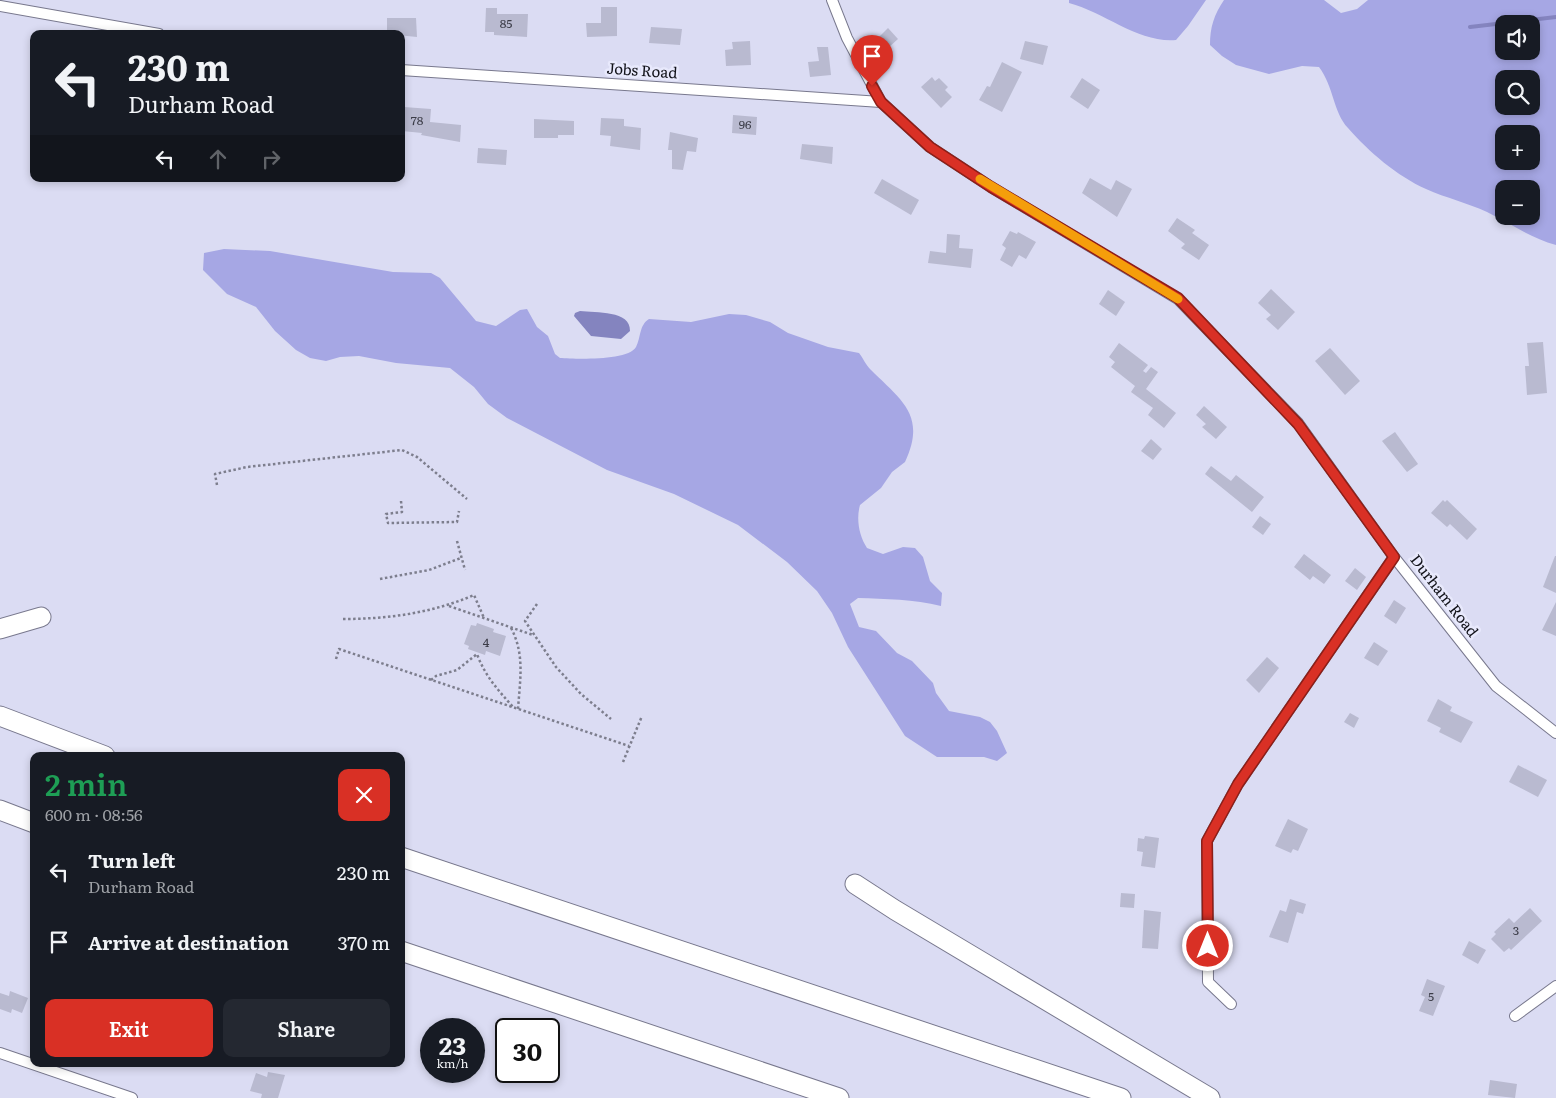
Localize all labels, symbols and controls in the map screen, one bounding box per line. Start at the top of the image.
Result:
house number: 85 [500,14,512,32]
map controls [1495,15,1540,225]
button: sound [1495,15,1540,60]
pin [851,35,893,86]
text: 230 m [128,40,230,92]
icon: arrive [858,42,886,70]
icon: left [45,50,110,115]
street label: Jobs Road [606,56,678,83]
button: search [1495,70,1540,115]
text: Durham Road [128,87,274,120]
house number: 78 [411,111,424,129]
house number: 96 [739,115,752,133]
button: + [1495,125,1540,170]
icon: left [151,145,179,173]
icon: ahead [204,145,232,173]
icon: right [257,145,285,173]
button: − [1495,180,1540,225]
street label: Durham Road [1405,549,1485,641]
house number: 4 [483,633,490,651]
text: 2 min [45,761,127,805]
button: close [338,769,390,821]
text: 600 m · 08:56 [45,802,143,826]
text: Turn left [88,846,175,874]
icon: left [45,858,73,886]
text: 230 m [337,858,390,886]
text: Durham Road [88,874,194,898]
position arrow [1181,919,1233,971]
house number: 3 [1513,921,1519,939]
icon: arrive [45,928,73,956]
text: Arrive at destination [88,928,289,956]
text: 370 m [337,928,390,956]
house number: 5 [1428,987,1434,1005]
button: Exit [45,999,213,1057]
button: Share [223,999,390,1057]
speed limit sign: 30 [495,1018,560,1083]
text: 23 [439,1026,466,1063]
text: km/h [437,1054,468,1072]

